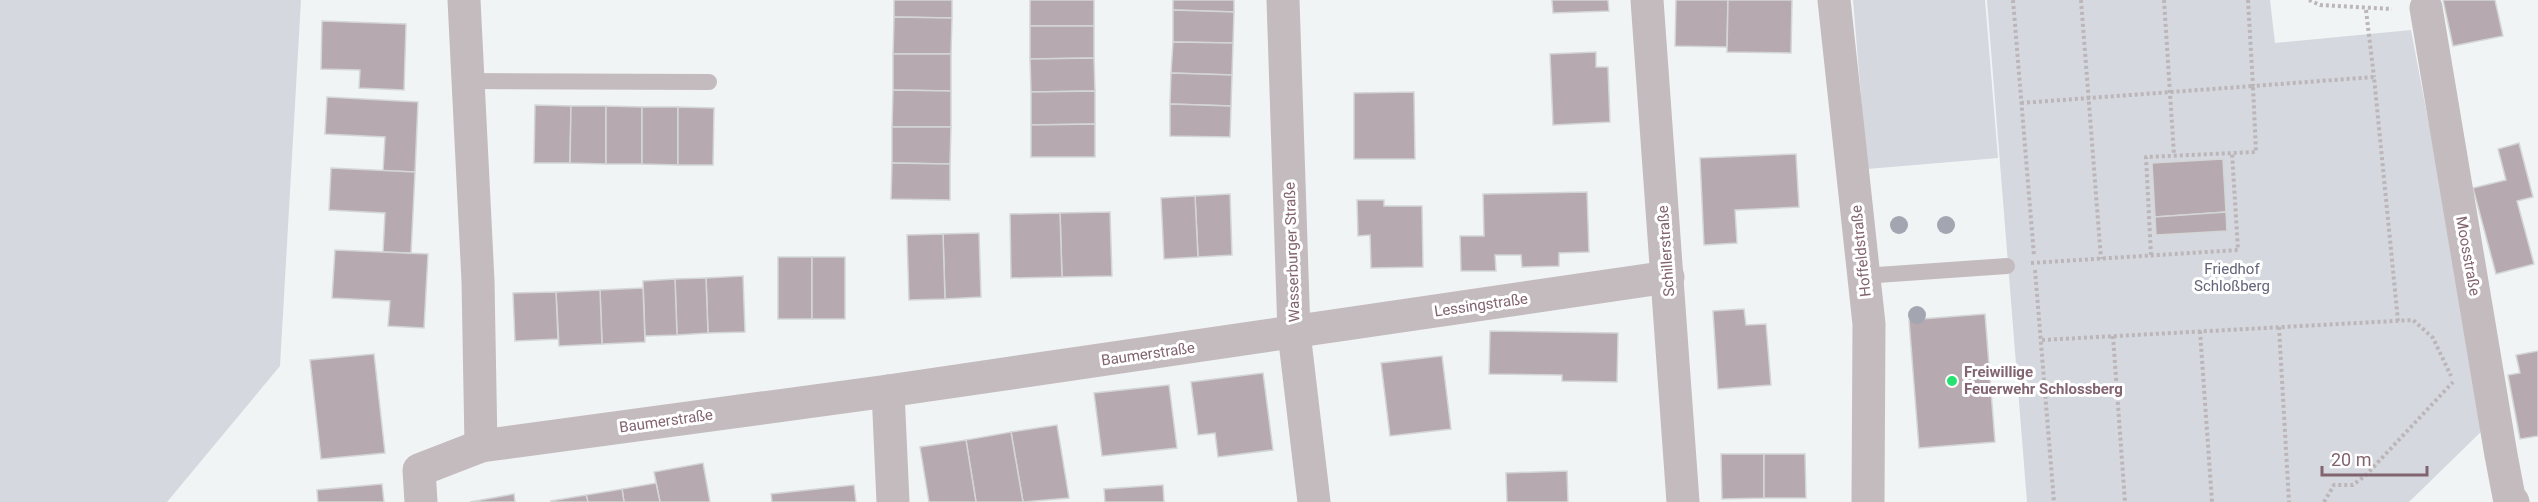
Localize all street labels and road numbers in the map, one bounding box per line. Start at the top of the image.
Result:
street label: Wasserburger Straße [1281,182,1303,322]
street label: Hoffeldstraße [1847,204,1875,298]
street label: Schillerstraße [1654,205,1678,297]
street label: Moosstraße [2452,215,2484,297]
street label: Lessingstraße [1433,290,1529,320]
street label: Baumerstraße [1100,339,1196,369]
street label: Baumerstraße [618,406,714,436]

